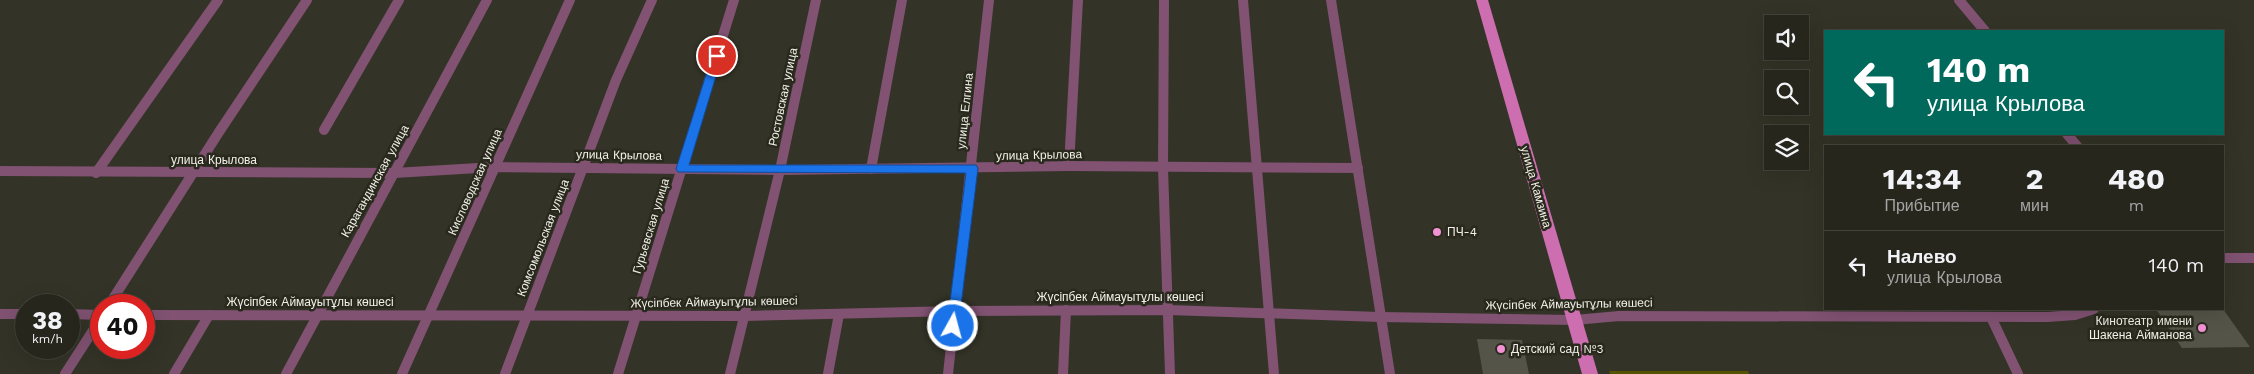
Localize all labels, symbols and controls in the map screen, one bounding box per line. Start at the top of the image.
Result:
map controls [1764,15,1809,170]
button: sound [1764,15,1809,60]
pin [696,35,738,77]
icon: arrive [703,42,731,70]
street label: Ростовская улица [766,46,800,147]
text: 140 m [1927,49,2030,91]
icon: left [1844,50,1909,115]
button: search [1764,70,1809,115]
street label: улица Елгина [954,72,976,150]
text: улица Крылова [1927,91,2085,116]
street label: Карагандинская улица [338,122,412,240]
button: layers [1764,125,1809,170]
street label: Кисловодская улица [445,126,505,237]
street label: улица Камзина [1518,145,1554,230]
street label: улица Крылова [576,147,662,163]
street label: улица Крылова [996,147,1082,163]
street label: улица Крылова [171,153,257,167]
text: 14:34 [1883,161,1961,196]
text: 2 [2026,161,2043,196]
text: 480 [2108,161,2165,196]
street label: Гурьевская улица [630,176,672,275]
street label: Комсомольская улица [514,177,572,299]
text: Прибытие [1884,196,1960,215]
text: мин [2020,196,2049,215]
text: m [2129,196,2144,215]
place label: ПЧ-4 [1447,225,1477,239]
marker: ПЧ-4 [1431,226,1443,238]
text: Налево [1887,245,1957,268]
icon: left [1844,252,1872,280]
text: 140 m [2149,254,2204,277]
text: улица Крылова [1887,268,2002,287]
street label: Жүсіпбек Аймауытұлы көшесі [1036,290,1204,304]
speed limit sign: 40 [90,294,155,359]
street label: Жүсіпбек Аймауытұлы көшесі [630,294,798,310]
street label: Жүсіпбек Аймауытұлы көшесі [226,295,394,309]
street label: Жүсіпбек Аймауытұлы көшесі [1485,296,1653,312]
position arrow [926,299,978,351]
text: 38 [32,306,63,335]
place label: Кинотеатр имени Шакена Айманова [2089,314,2192,342]
marker: Кинотеатр имени Шакена Айманова [2196,322,2208,334]
text: km/h [32,332,63,346]
place label: Детский сад №3 [1511,342,1603,356]
marker: Детский сад №3 [1495,343,1507,355]

